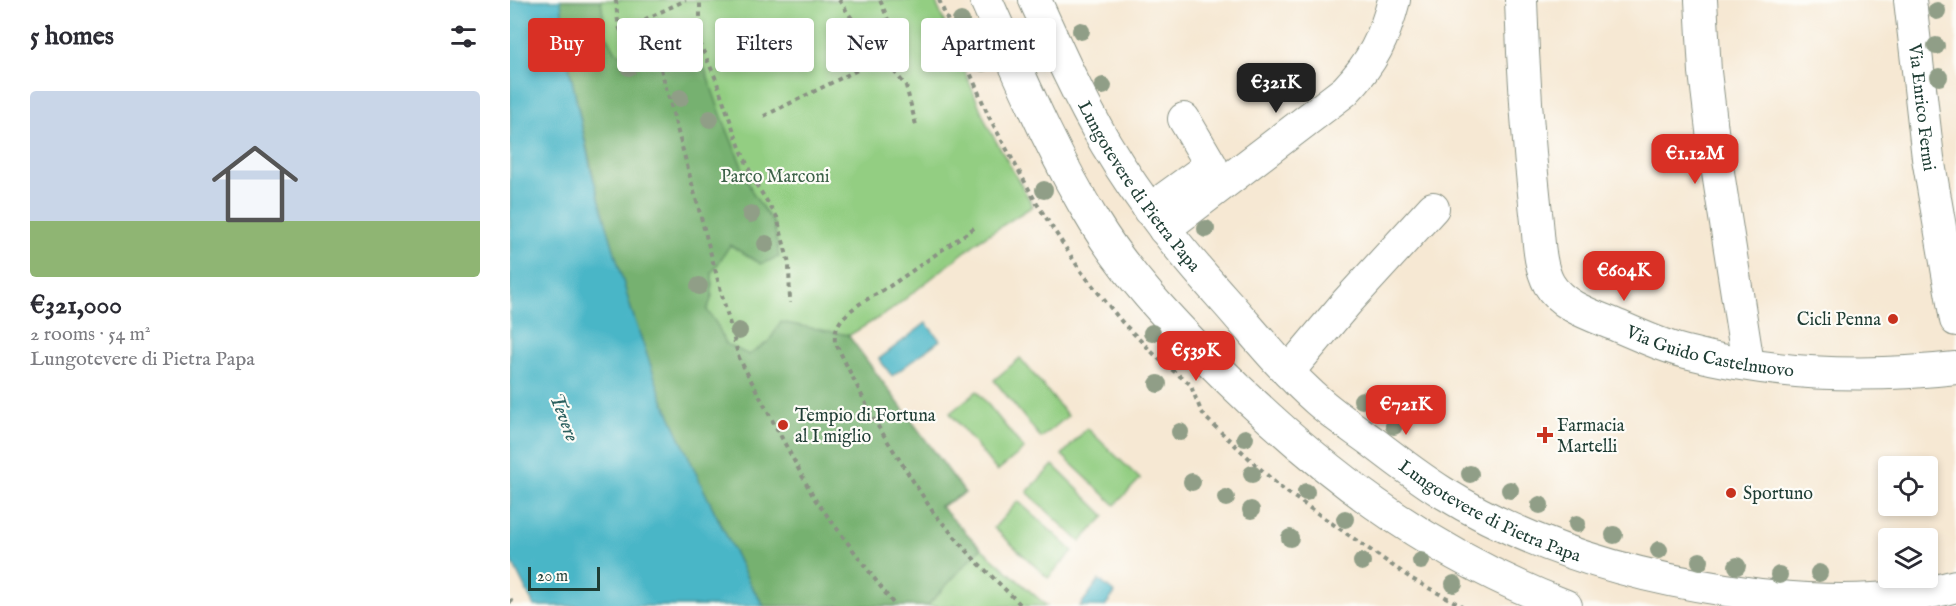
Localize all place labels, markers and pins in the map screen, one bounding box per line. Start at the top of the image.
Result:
pin: €321K [1234,63,1318,114]
pin: €1.12M [1646,134,1744,185]
pin: €604K [1582,251,1666,302]
place label: Cicli Penna [1797,309,1881,332]
marker: Cicli Penna [1886,312,1900,326]
pin: €539K [1154,331,1238,382]
pin: €721K [1364,385,1448,436]
place label: Tempio di Fortuna al I miglio [795,405,936,449]
place label: Farmacia Martelli [1557,415,1625,459]
marker: Tempio di Fortuna al I miglio [776,418,790,432]
marker: Farmacia Martelli [1538,428,1552,442]
place label: Sportuno [1743,483,1813,506]
marker: Sportuno [1724,486,1738,500]

